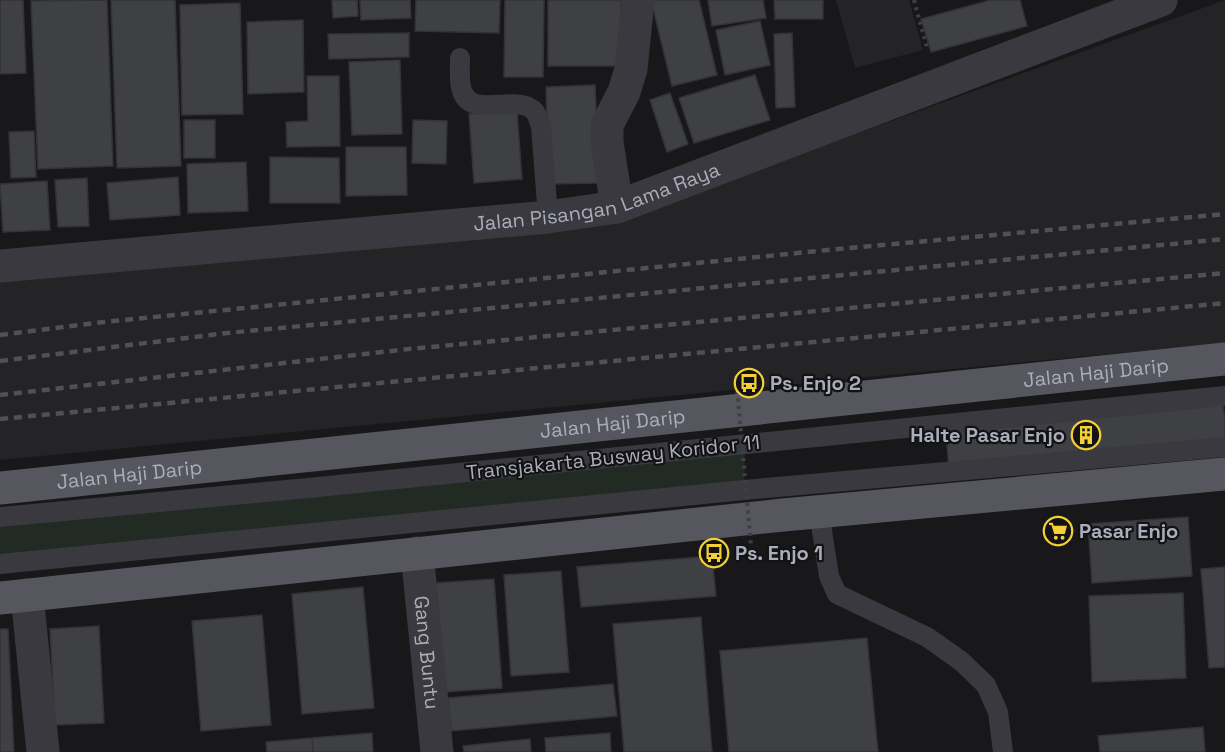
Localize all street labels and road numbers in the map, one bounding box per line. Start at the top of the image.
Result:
street label: Jalan Pisangan Lama Raya [472,156,723,237]
street label: Jalan Haji Darip [1022,352,1170,393]
street label: Jalan Haji Darip [538,403,687,444]
street label: Transjakarta Busway Koridor 11 [465,429,761,485]
street label: Jalan Haji Darip [55,454,203,495]
street label: Gang Buntu [408,595,446,710]

